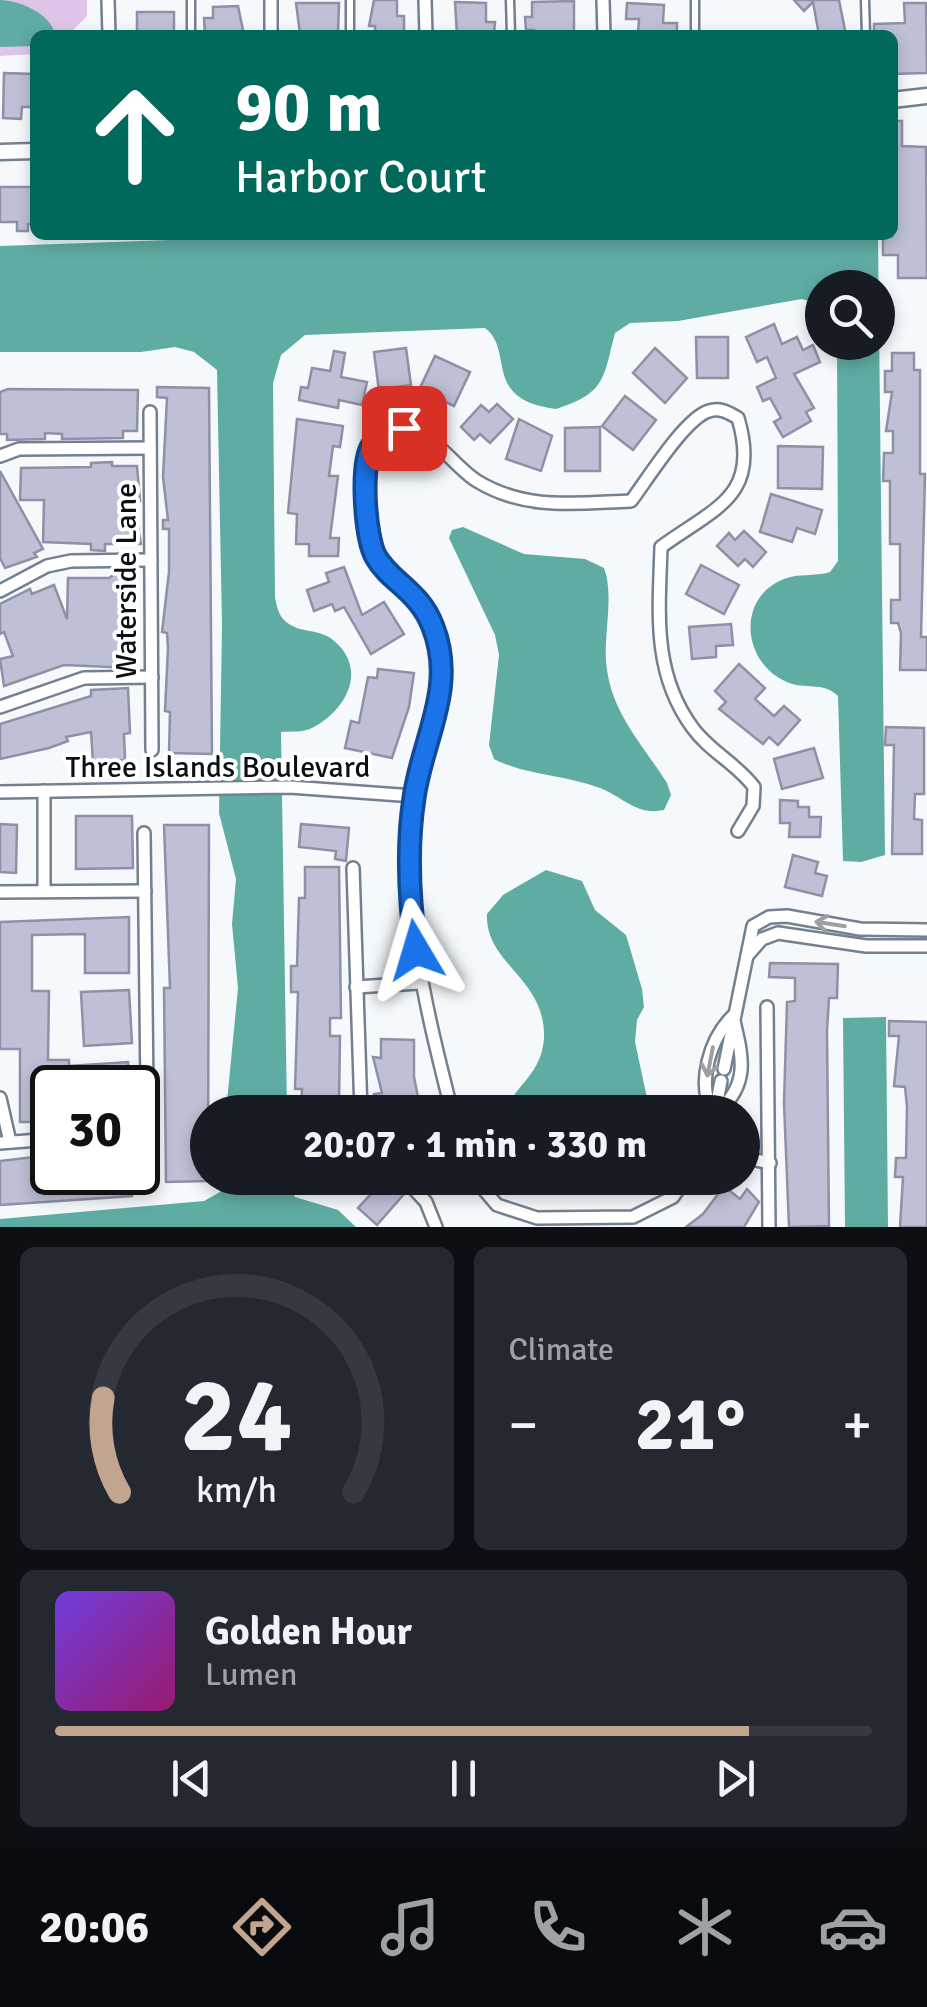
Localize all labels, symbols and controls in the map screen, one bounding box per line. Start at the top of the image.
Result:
text: 90 m [235,64,383,150]
icon: ahead [70,70,200,200]
text: Harbor Court [235,150,486,205]
map controls [805,270,895,360]
button: search [805,270,895,360]
pin [362,386,447,471]
icon: arrive [377,401,432,456]
street label: Waterside Lane [108,483,145,679]
street label: Three Islands Boulevard [66,749,371,786]
position arrow [364,898,468,1002]
one-way arrow [814,914,847,933]
one-way arrow [700,1045,719,1077]
speed limit sign: 30 [30,1065,160,1195]
text: 20:07 · 1 min · 330 m [303,1121,647,1168]
text: Climate [509,1330,614,1369]
text: 24 [181,1352,293,1480]
text: 21° [635,1378,746,1471]
text: − [509,1391,538,1459]
text: + [842,1391,872,1459]
text: km/h [196,1468,277,1512]
text: Golden Hour [205,1608,412,1655]
text: Lumen [205,1655,297,1694]
icon: previous [164,1751,219,1806]
icon: pause [436,1751,491,1806]
icon: next [708,1751,763,1806]
icon: directions [227,1892,297,1962]
icon: music [375,1892,445,1962]
icon: phone [523,1892,593,1962]
icon: climate [670,1892,740,1962]
icon: car [818,1892,888,1962]
text: 20:06 [39,1900,149,1955]

